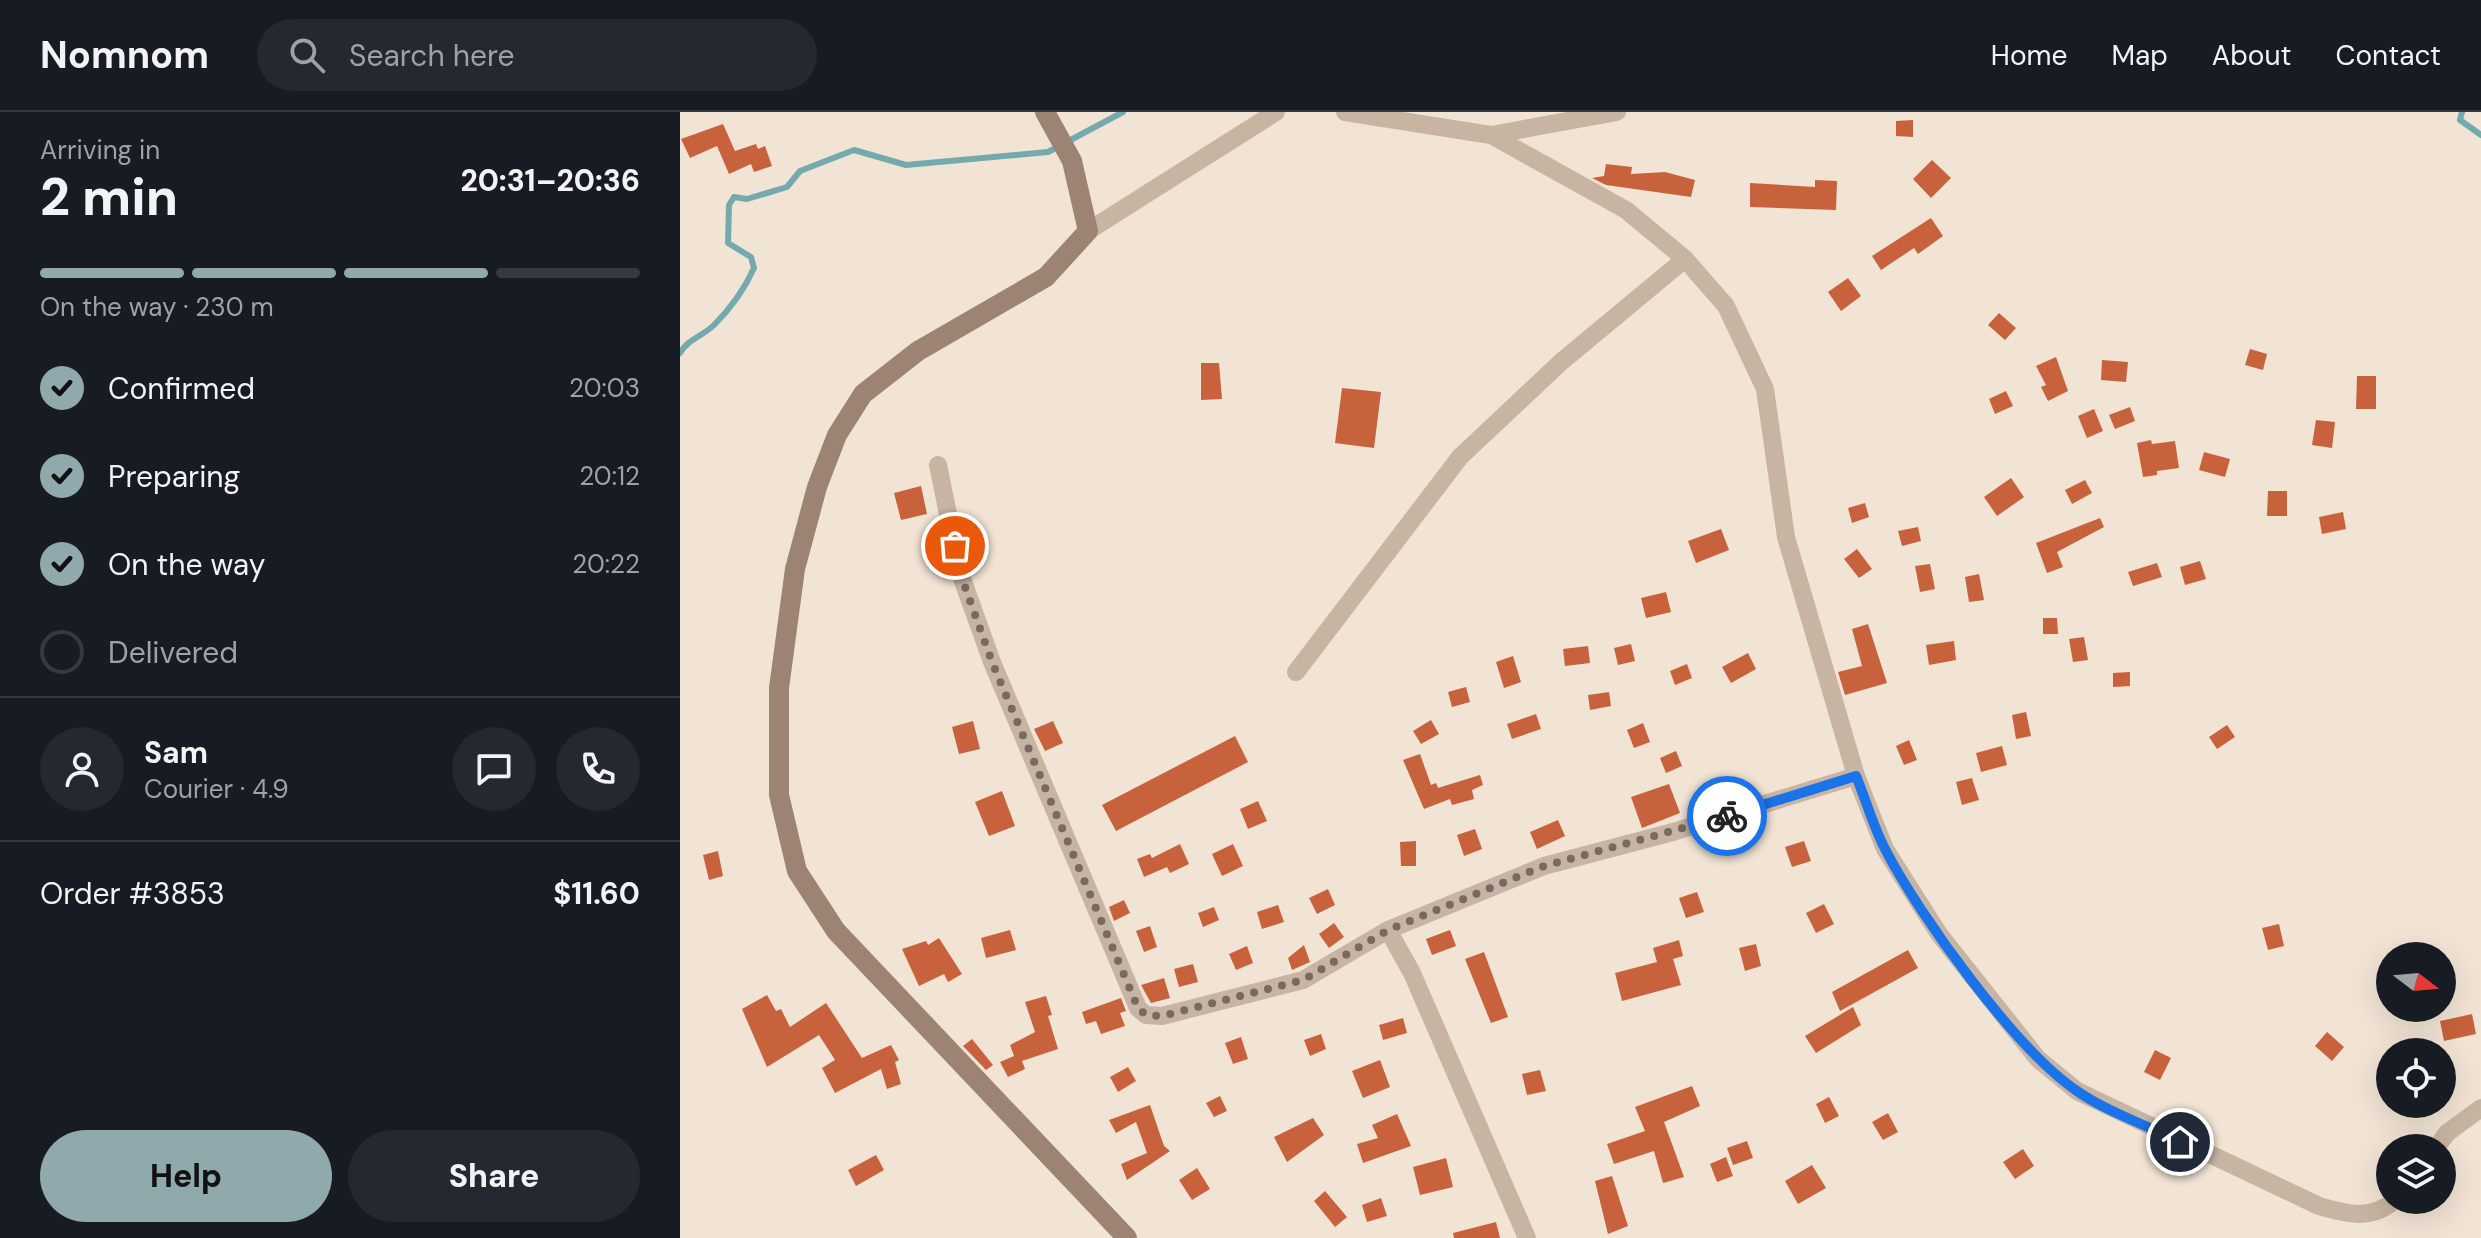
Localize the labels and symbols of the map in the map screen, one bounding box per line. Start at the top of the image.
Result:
pin [921,512,989,580]
courier [1687,776,1767,856]
north arrow [2376,942,2456,1022]
pin [2146,1108,2214,1176]

